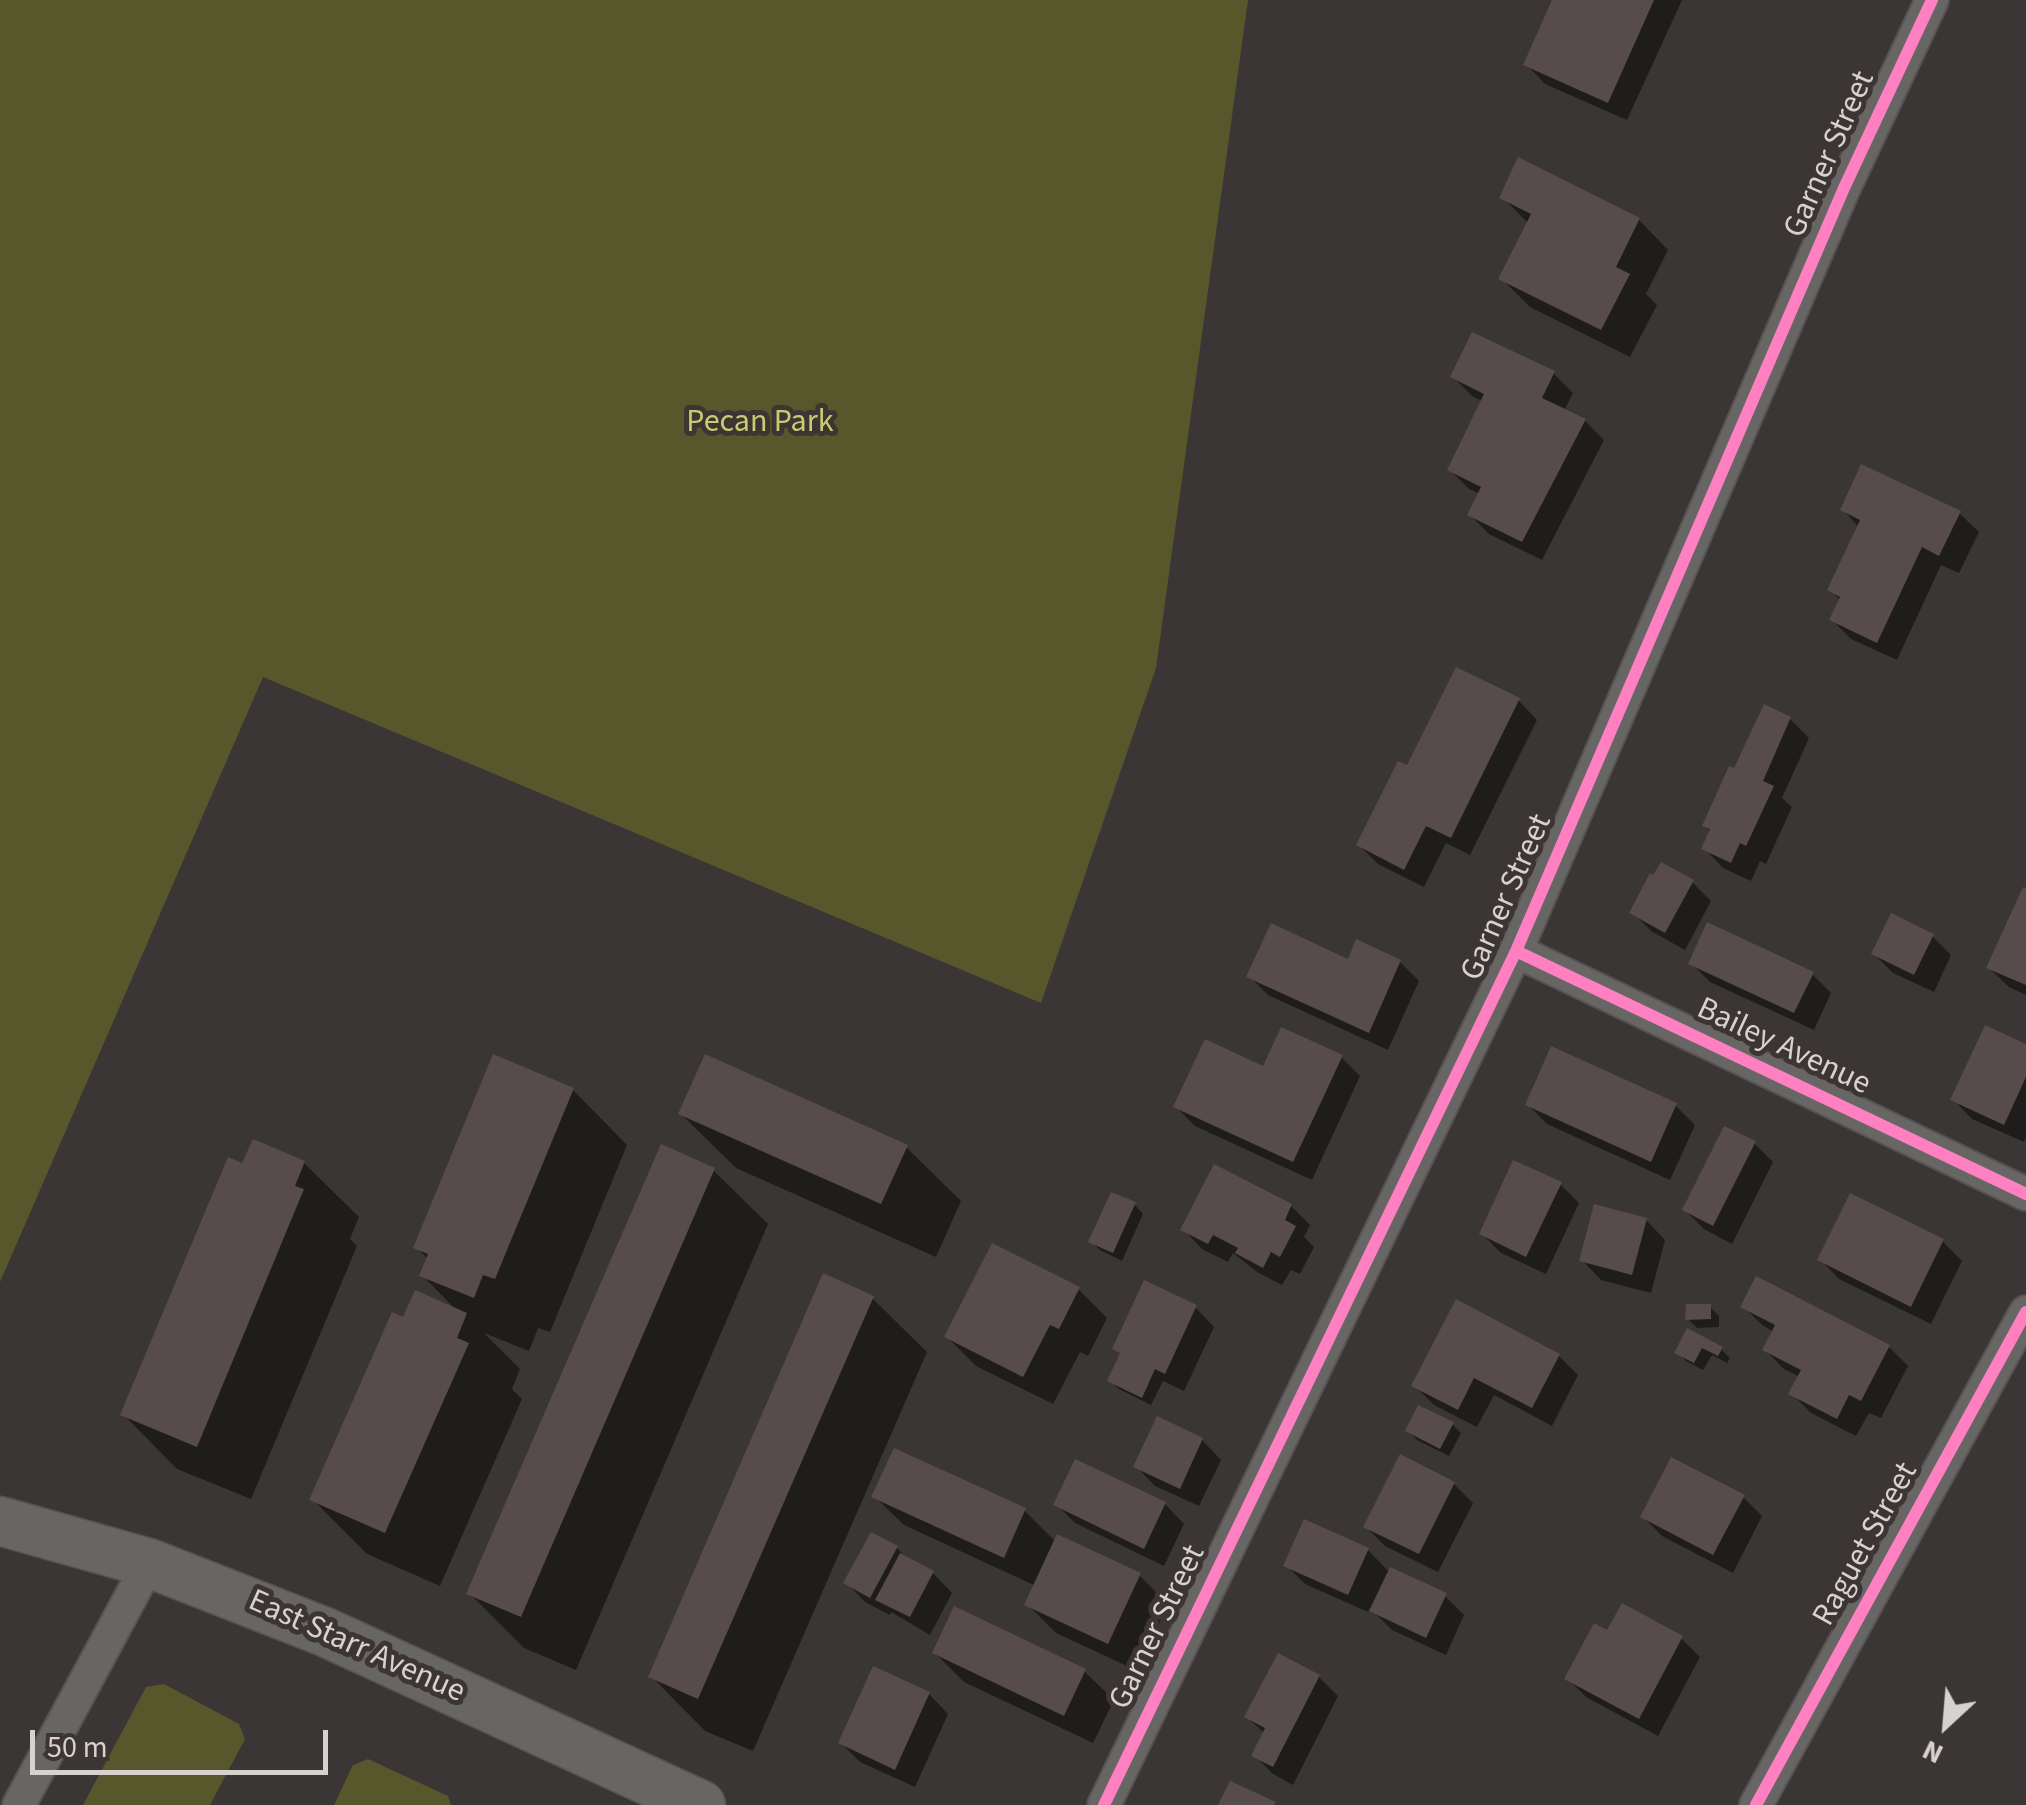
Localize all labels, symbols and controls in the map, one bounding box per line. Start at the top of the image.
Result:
street label: Garner Street [1777,66,1885,244]
park label: Pecan Park [686,405,834,443]
street label: Garner Street [1454,809,1562,987]
street label: Bailey Avenue [1690,991,1876,1105]
street label: Raguet Street [1806,1457,1928,1633]
street label: Garner Street [1103,1540,1215,1716]
street label: East Starr Avenue [242,1583,470,1713]
north arrow [1896,1675,1996,1775]
scale bar [35,1710,332,1772]
text: 50 m [47,1726,108,1769]
text: N [1916,1730,1950,1774]

